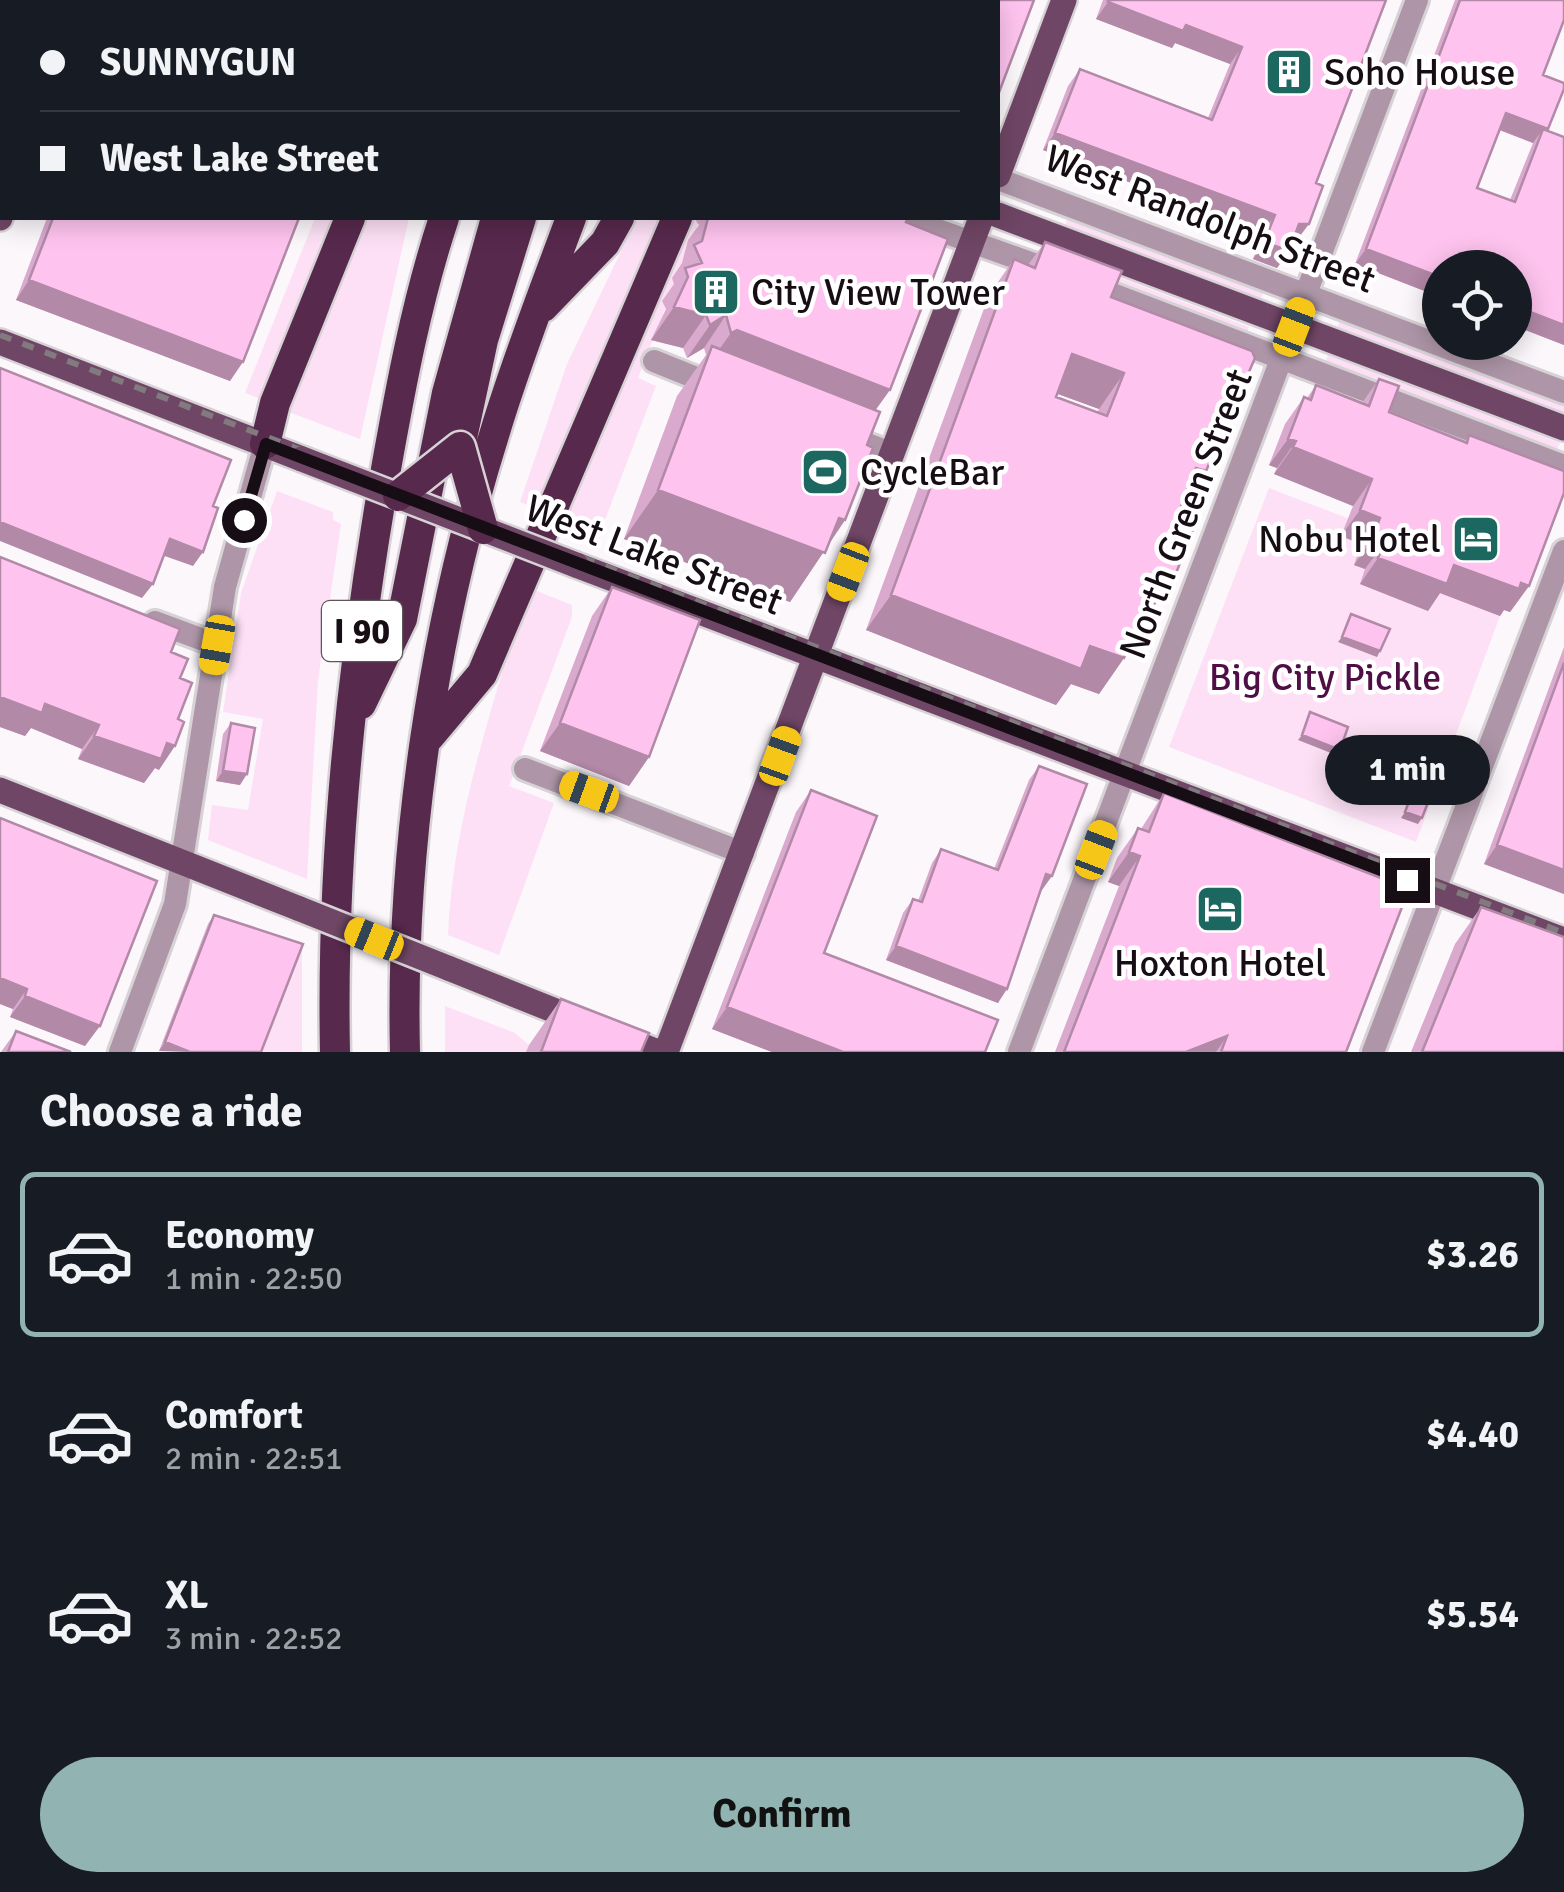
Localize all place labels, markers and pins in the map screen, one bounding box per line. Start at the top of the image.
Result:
building icon: Soho House [1263,46,1315,98]
place label: Soho House [1324,49,1516,96]
building icon: City View Tower [690,266,742,318]
place label: City View Tower [751,269,1005,316]
sports icon: CycleBar [799,446,851,498]
place label: CycleBar [860,449,1004,496]
hotel icon: Nobu Hotel [1450,513,1502,565]
place label: Nobu Hotel [1258,516,1441,563]
hotel icon: Hoxton Hotel [1194,883,1246,935]
place label: Hoxton Hotel [1114,940,1326,987]

